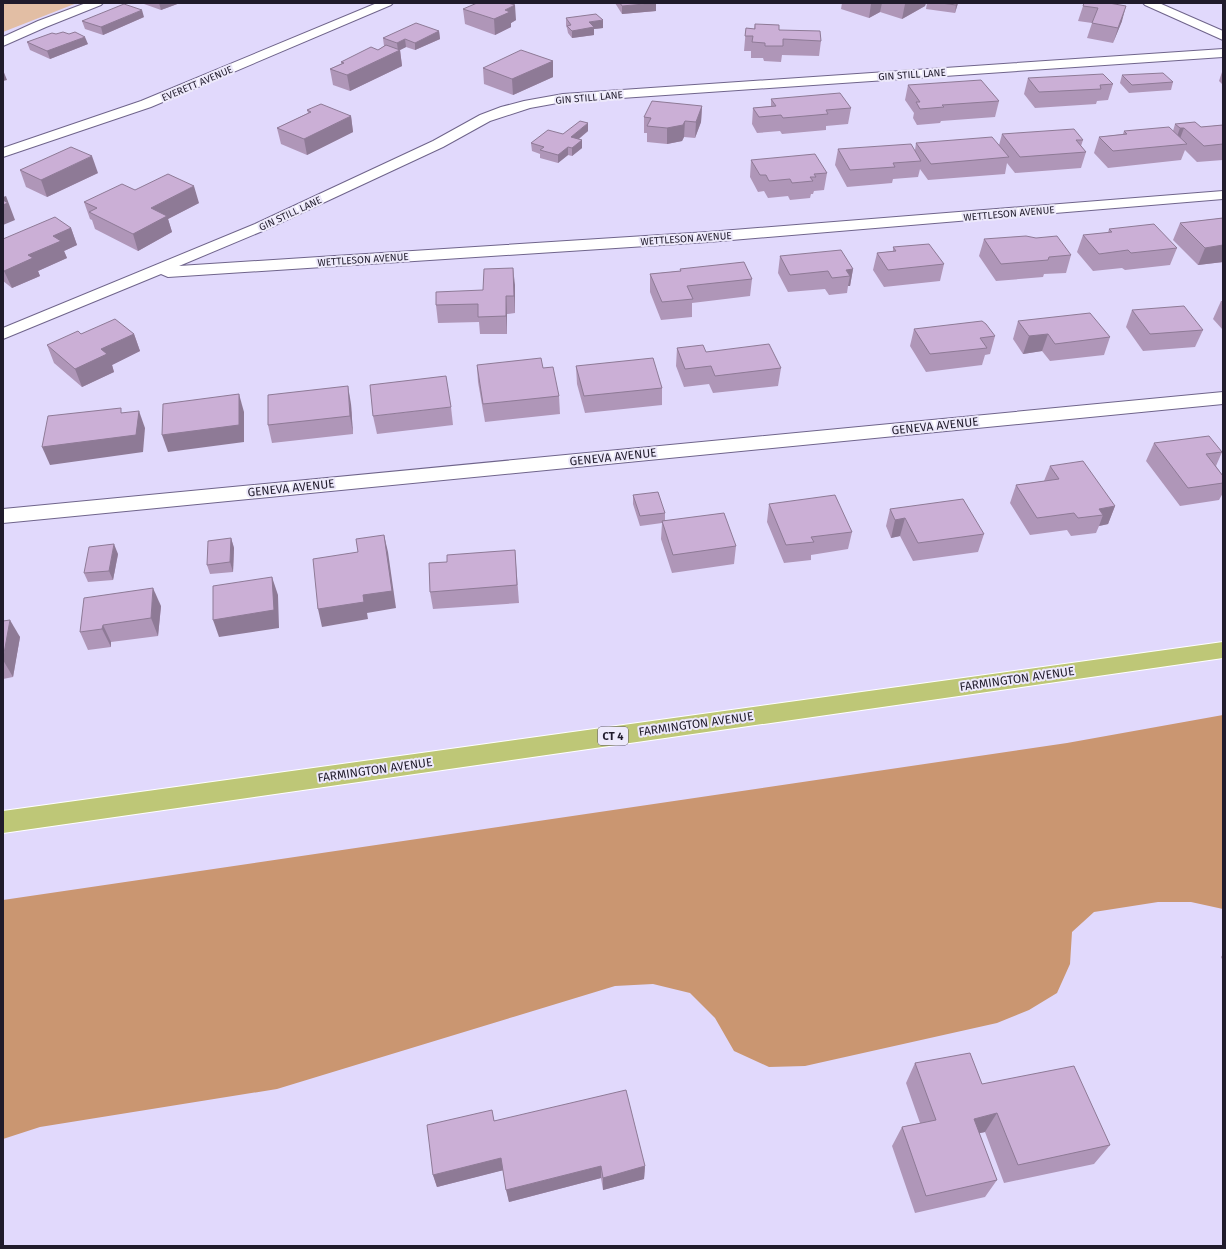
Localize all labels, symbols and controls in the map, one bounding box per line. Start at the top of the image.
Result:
street label: EVERETT AVENUE [160,64,235,104]
street label: GIN STILL LANE [878,67,946,83]
street label: GIN STILL LANE [555,89,623,107]
street label: GIN STILL LANE [257,194,324,234]
street label: WETTLESON AVENUE [963,204,1055,224]
street label: WETTLESON AVENUE [640,230,732,248]
street label: WETTLESON AVENUE [317,251,409,269]
street label: GENEVA AVENUE [891,414,979,438]
street label: GENEVA AVENUE [569,445,657,469]
street label: GENEVA AVENUE [247,476,335,500]
street label: FARMINGTON AVENUE [959,664,1075,694]
street label: FARMINGTON AVENUE [638,709,754,739]
road number: CT 4 [598,727,628,745]
street label: FARMINGTON AVENUE [317,755,433,785]

